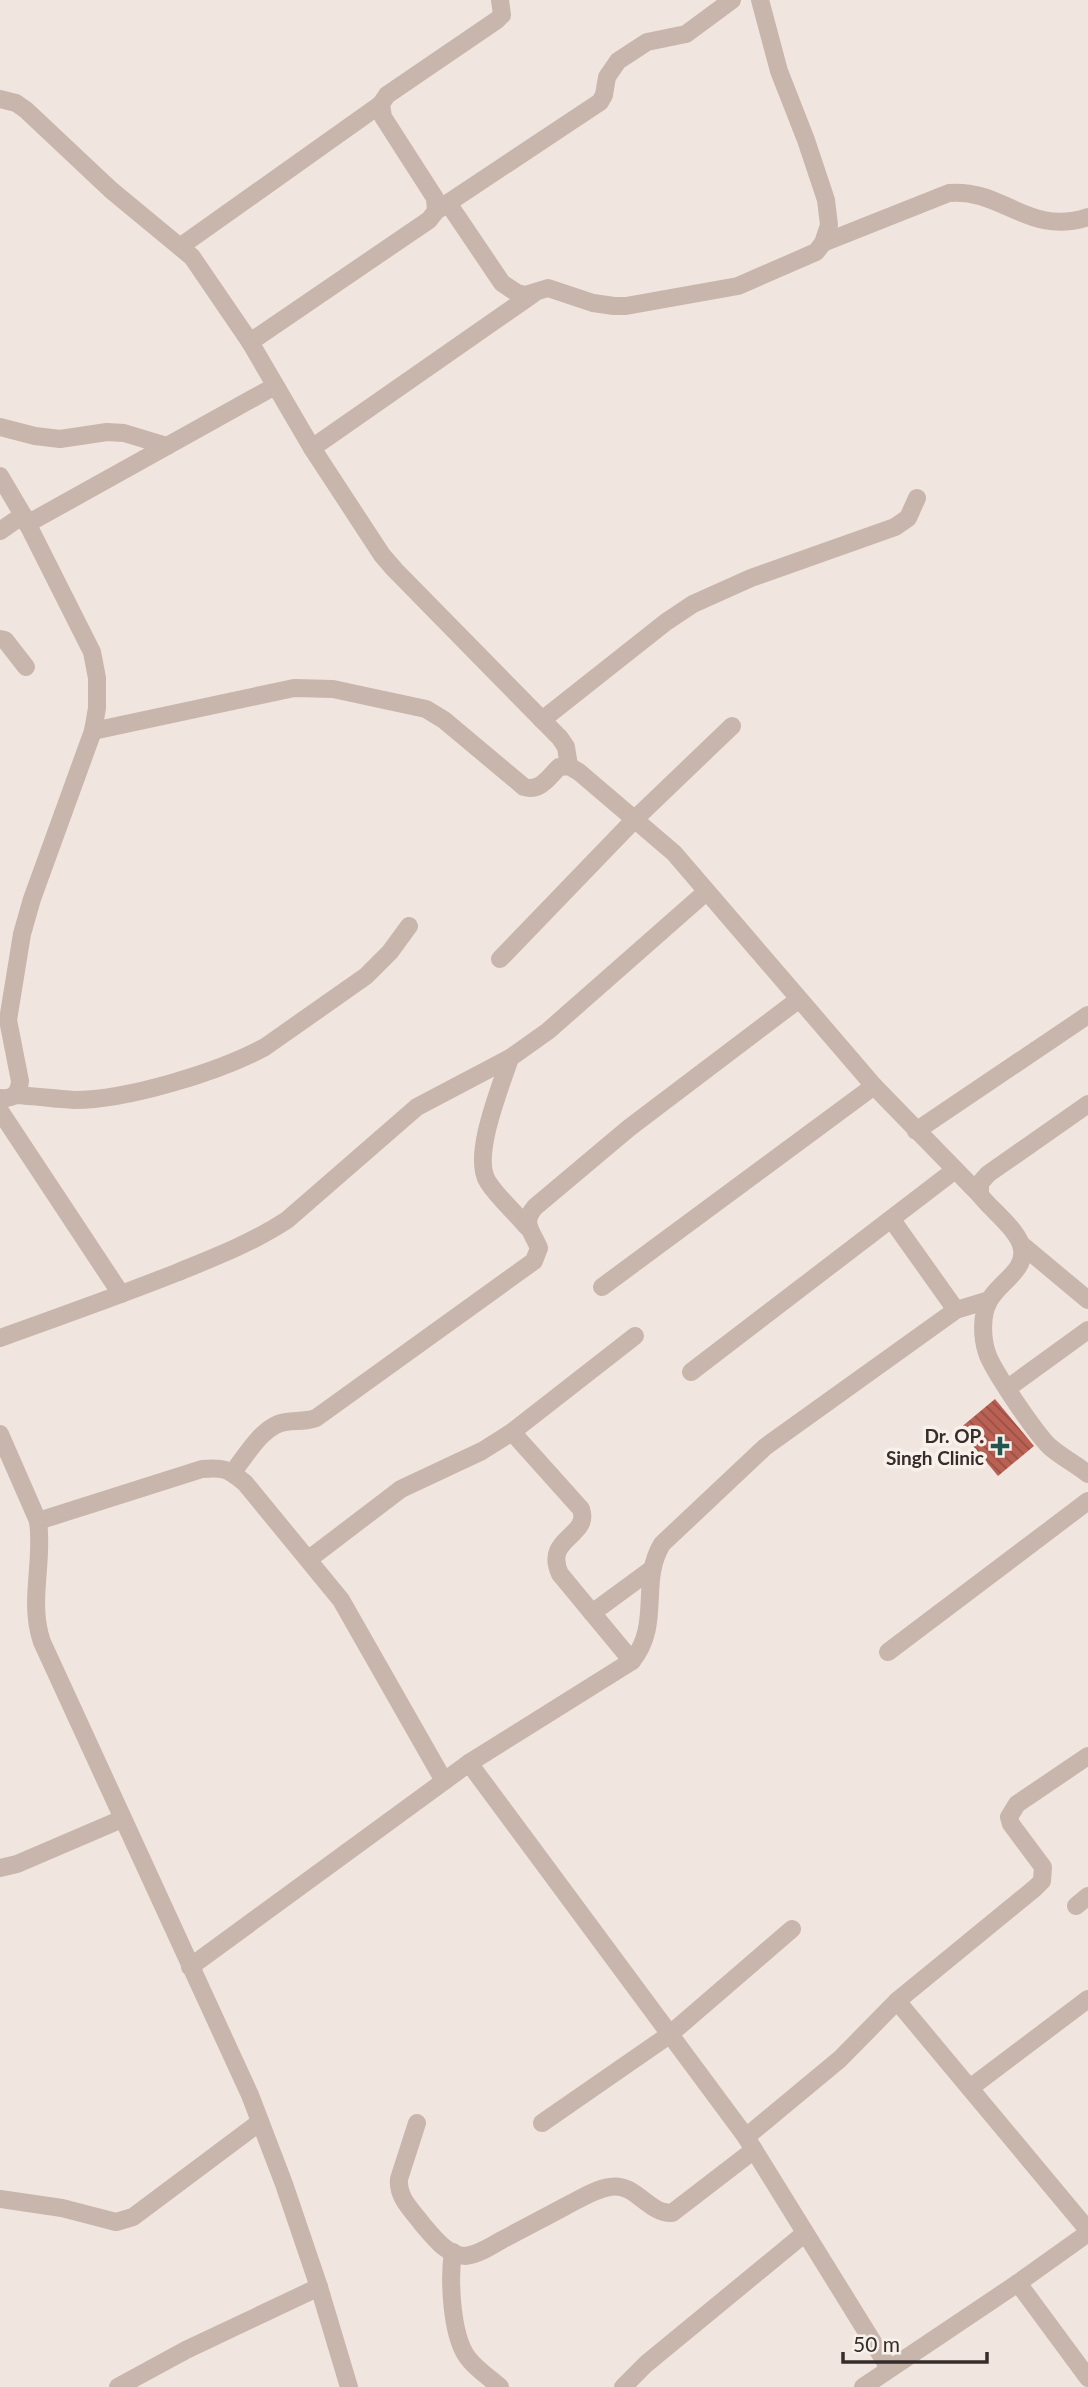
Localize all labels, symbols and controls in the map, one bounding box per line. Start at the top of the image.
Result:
place label: Dr. OP. Singh Clinic [886,1424,984,1469]
marker: Dr. OP. Singh Clinic [990,1436,1010,1456]
scale bar [843,2320,986,2364]
text: 50 m [853,2331,900,2356]

